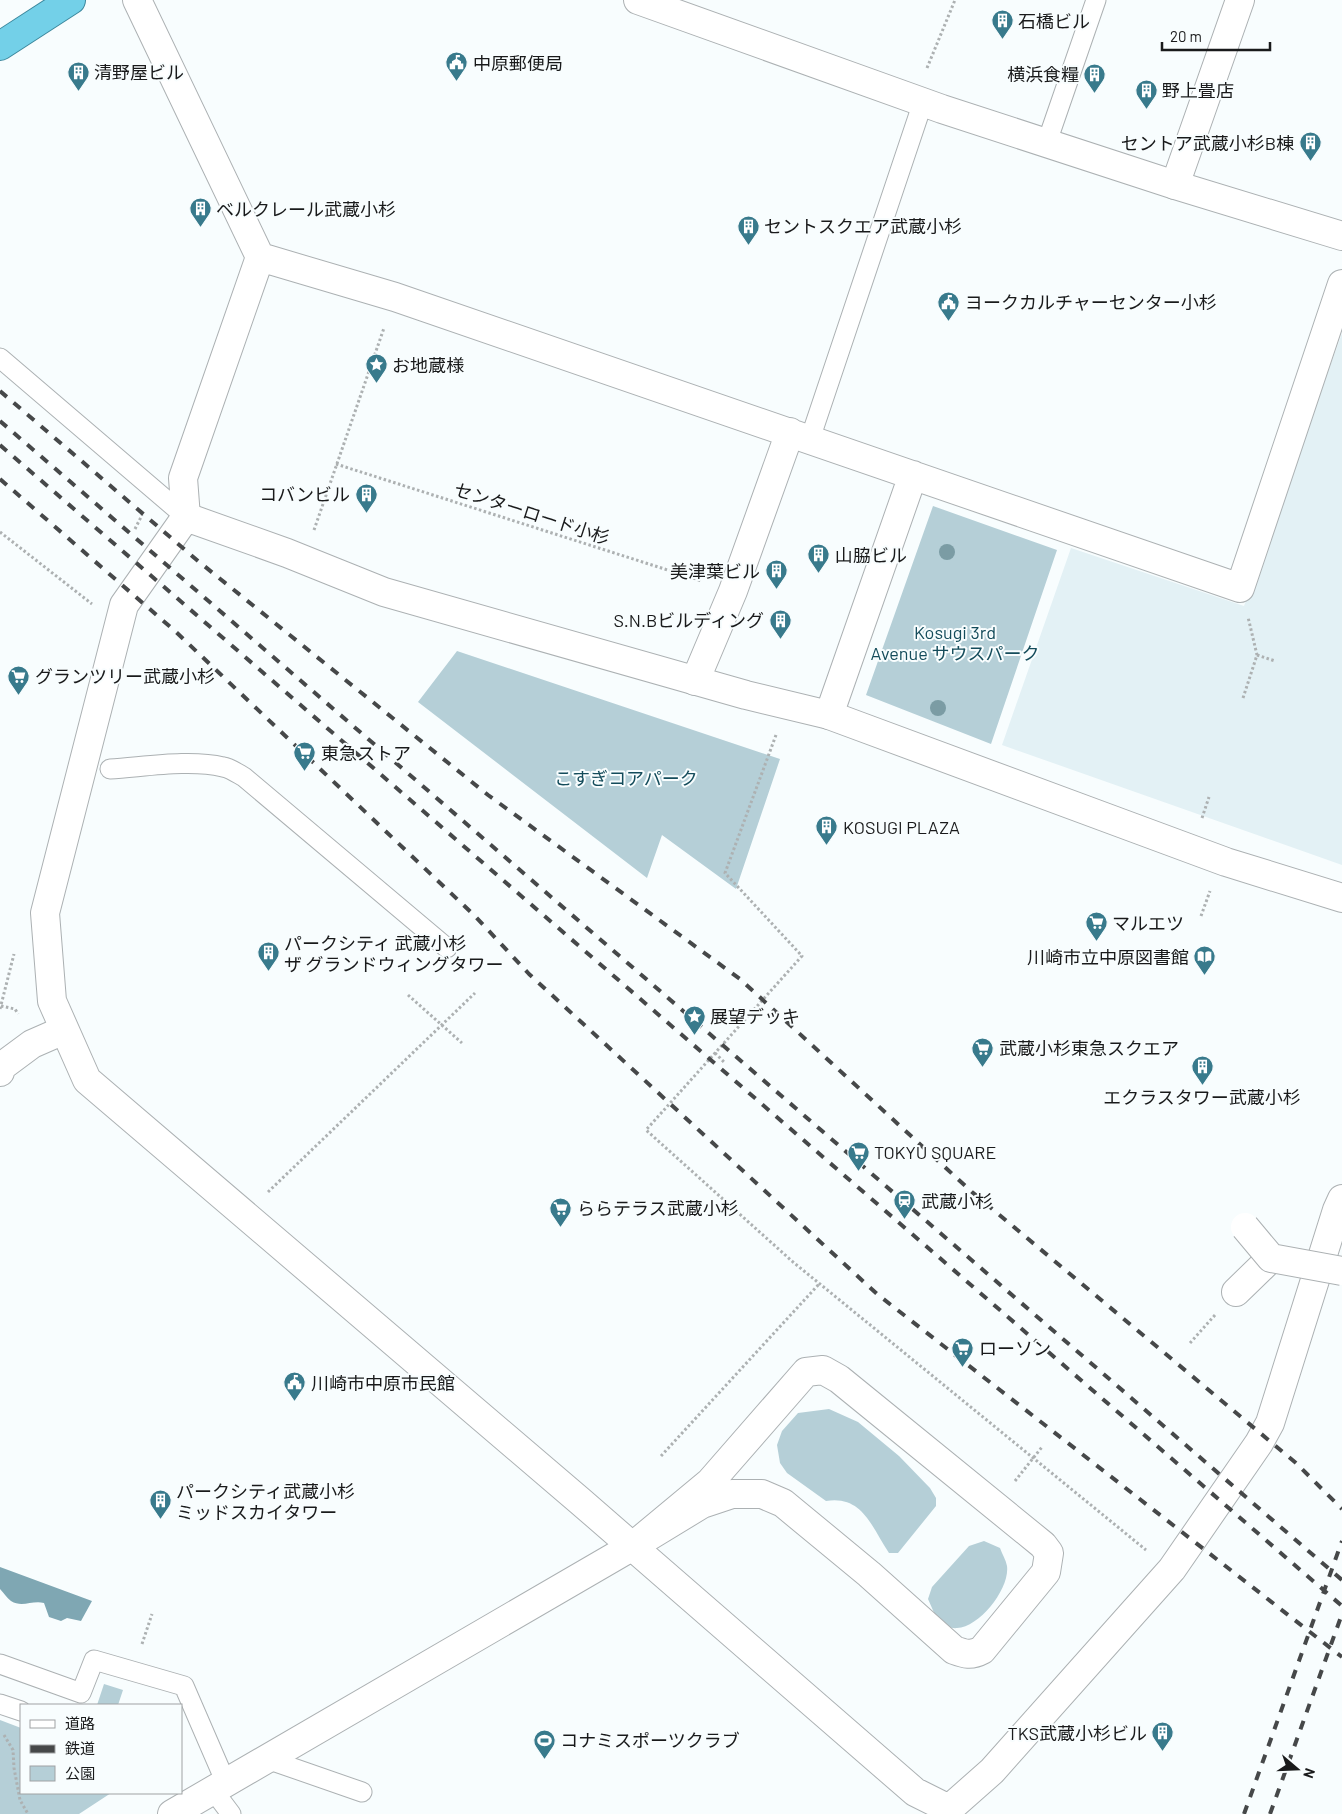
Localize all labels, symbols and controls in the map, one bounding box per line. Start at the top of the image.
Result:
building icon: 石橋ビル [990,9,1014,40]
place label: 石橋ビル [1018,10,1090,32]
scale bar [1162,20,1270,52]
text: 20 m [1170,27,1202,45]
public building icon: 中原郵便局 [445,51,469,82]
place label: 中原郵便局 [473,52,563,74]
building icon: 清野屋ビル [66,60,90,91]
place label: 清野屋ビル [94,61,184,83]
building icon: 横浜食糧 [1083,62,1107,93]
place label: 横浜食糧 [1007,63,1079,85]
building icon: 野上畳店 [1134,78,1158,109]
place label: 野上畳店 [1162,79,1234,101]
building icon: セントア武蔵小杉B棟 [1298,131,1322,162]
place label: セントア武蔵小杉B棟 [1121,132,1294,154]
building icon: ベルクレール武蔵小杉 [188,197,212,228]
place label: ベルクレール武蔵小杉 [216,198,396,220]
building icon: セントスクエア武蔵小杉 [736,214,760,245]
place label: セントスクエア武蔵小杉 [764,215,962,237]
public building icon: ヨークカルチャーセンター小杉 [937,290,961,321]
place label: ヨークカルチャーセンター小杉 [965,291,1217,313]
place icon: お地蔵様 [364,353,388,384]
place label: お地蔵様 [392,354,464,376]
street label: センターロード小杉 [452,478,612,548]
building icon: コバンビル [354,482,378,513]
place label: コバンビル [259,483,350,505]
building icon: 山脇ビル [807,543,831,574]
place label: 山脇ビル [835,544,907,566]
building icon: 美津葉ビル [764,559,788,590]
place label: 美津葉ビル [670,560,760,582]
building icon: S.N.Bビルディング [768,608,792,639]
place label: S.N.Bビルディング [614,609,764,631]
park label: Kosugi 3rd Avenue サウスパーク [871,621,1039,664]
supermarket icon: グランツリー武蔵小杉 [7,664,31,695]
place label: グランツリー武蔵小杉 [35,665,215,687]
supermarket icon: 東急ストア [293,741,317,772]
place label: 東急ストア [321,742,411,764]
park label: こすぎコアパーク [554,767,698,789]
building icon: KOSUGI PLAZA [815,815,839,846]
place label: KOSUGI PLAZA [843,816,960,838]
supermarket icon: マルエツ [1084,911,1108,942]
place label: マルエツ [1112,912,1184,934]
place label: パークシティ 武蔵小杉 ザ グランドウィングタワー [284,932,504,975]
building icon: パークシティ 武蔵小杉 ザ グランドウィングタワー [256,941,280,972]
library icon: 川崎市立中原図書館 [1193,945,1217,976]
place label: 川崎市立中原図書館 [1027,946,1189,968]
place icon: 展望デッキ [682,1004,706,1035]
place label: 展望デッキ [710,1005,800,1027]
supermarket icon: 武蔵小杉東急スクエア [971,1036,995,1067]
place label: 武蔵小杉東急スクエア [999,1037,1179,1059]
building icon: エクラスタワー武蔵小杉 [1190,1055,1214,1086]
place label: エクラスタワー武蔵小杉 [1103,1086,1301,1108]
supermarket icon: TOKYU SQUARE [846,1140,870,1171]
place label: TOKYU SQUARE [874,1141,996,1163]
station icon: 武蔵小杉 [893,1189,917,1220]
place label: 武蔵小杉 [921,1190,993,1212]
supermarket icon: ららテラス武蔵小杉 [549,1196,573,1227]
place label: ららテラス武蔵小杉 [577,1197,739,1219]
supermarket icon: ローソン [951,1336,975,1367]
place label: ローソン [979,1337,1051,1359]
public building icon: 川崎市中原市民館 [283,1371,307,1402]
place label: 川崎市中原市民館 [311,1372,455,1394]
place label: パークシティ武蔵小杉 ミッドスカイタワー [176,1480,355,1523]
building icon: パークシティ武蔵小杉 ミッドスカイタワー [148,1489,172,1520]
legend [20,1704,182,1794]
text: 道路 [65,1714,95,1732]
building icon: TKS武蔵小杉ビル [1151,1721,1175,1752]
place label: TKS武蔵小杉ビル [1007,1722,1147,1744]
sports icon: コナミスポーツクラブ [532,1728,556,1759]
place label: コナミスポーツクラブ [560,1729,740,1751]
text: 鉄道 [65,1739,95,1757]
north arrow [1272,1744,1322,1794]
text: 公園 [65,1764,95,1782]
text: N [1300,1766,1319,1781]

